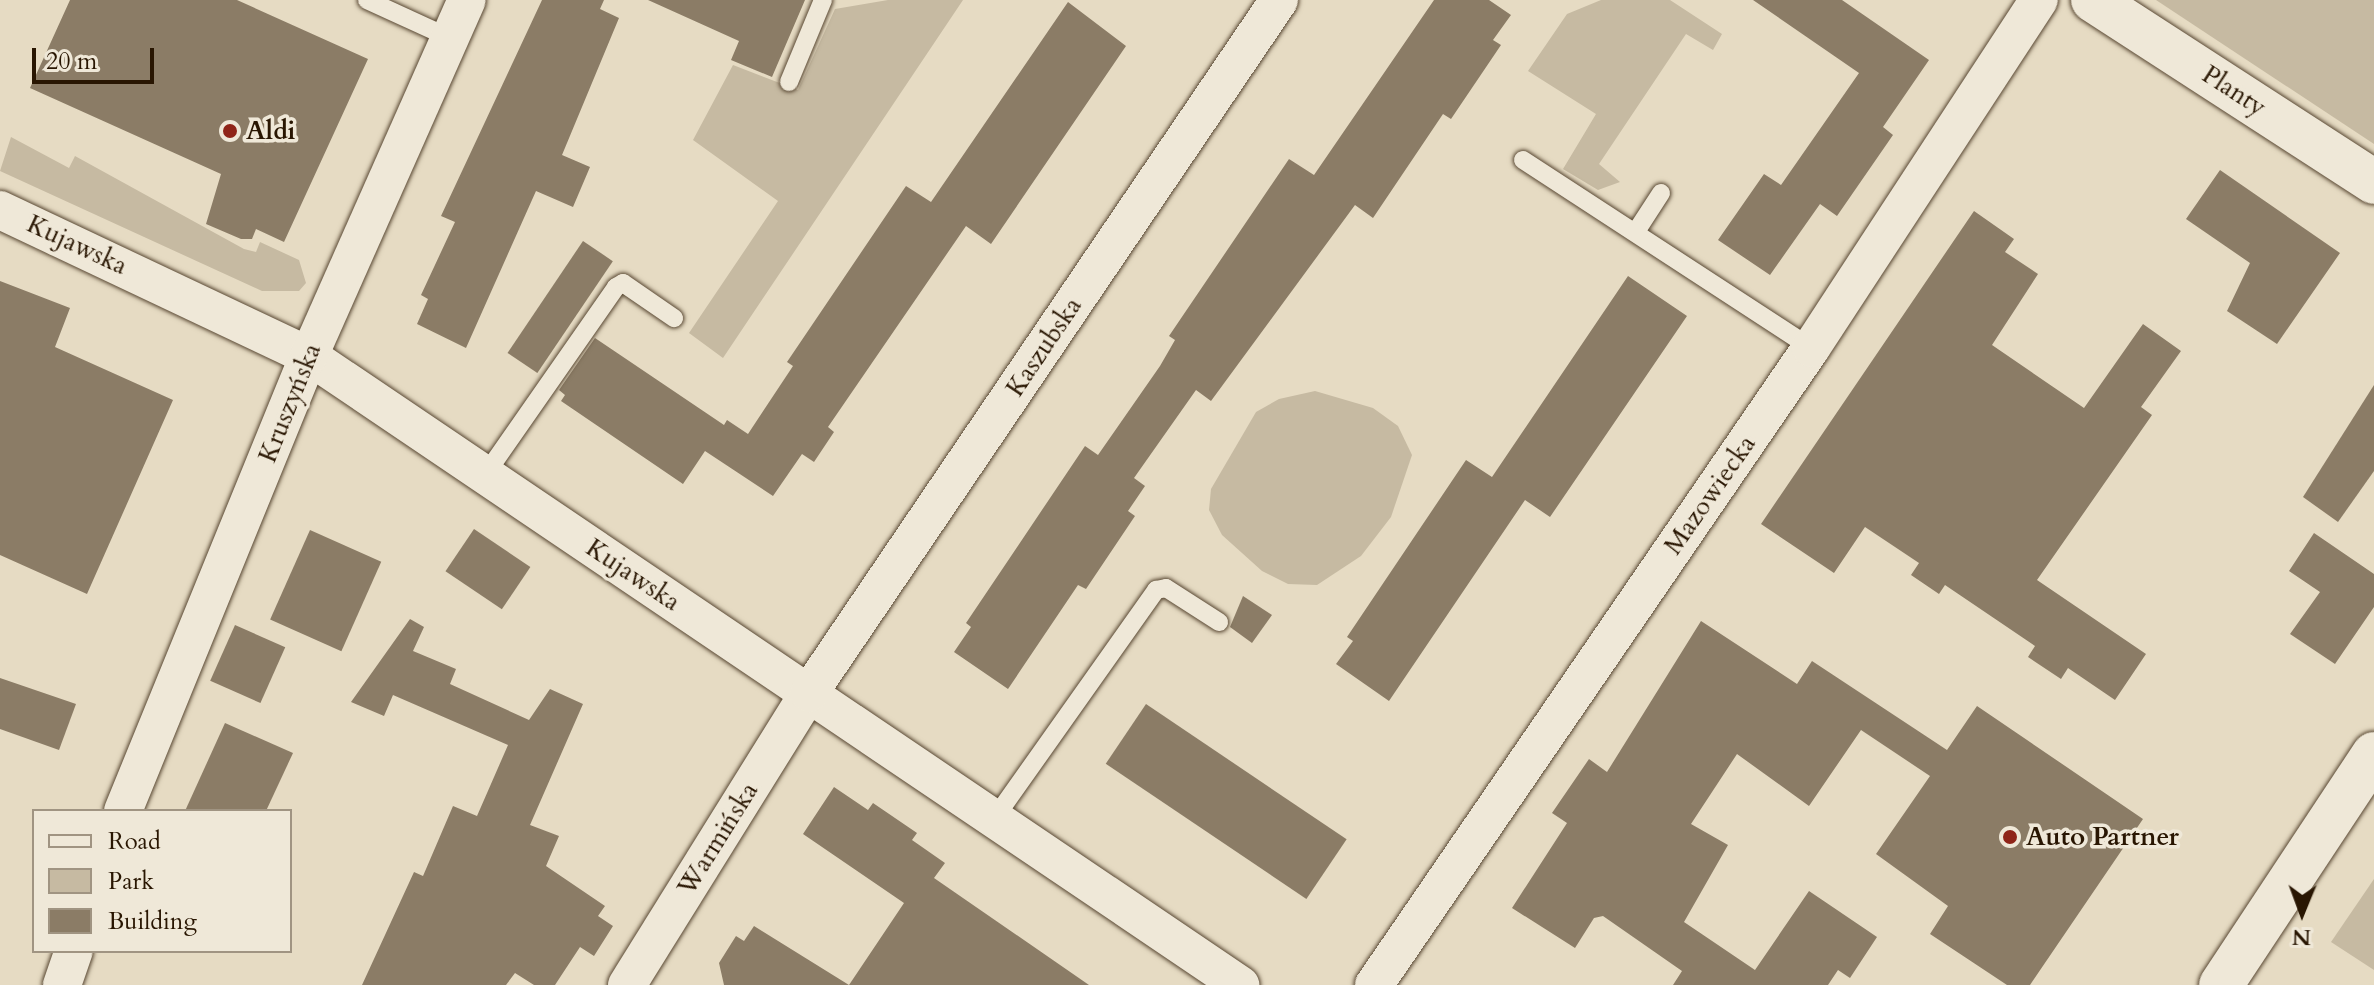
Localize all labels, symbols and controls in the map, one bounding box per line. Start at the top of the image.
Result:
scale bar [36,32,158,82]
text: 20 m [46,45,97,78]
street label: Planty [2196,59,2272,123]
place label: Aldi [246,115,295,147]
marker: Aldi [221,122,239,140]
street label: Kujawska [22,208,132,282]
street label: Kaszubska [999,291,1089,403]
street label: Kruszyńska [252,339,328,467]
street label: Mazowiecka [1658,429,1762,561]
street label: Kujawska [580,532,686,618]
street label: Warmińska [671,777,765,901]
legend [32,809,292,953]
place label: Auto Partner [2026,821,2179,853]
text: Road [108,825,161,858]
marker: Auto Partner [2001,828,2019,846]
text: Park [108,865,154,898]
north arrow [2262,873,2342,953]
text: Building [108,905,197,938]
text: N [2292,922,2311,952]

